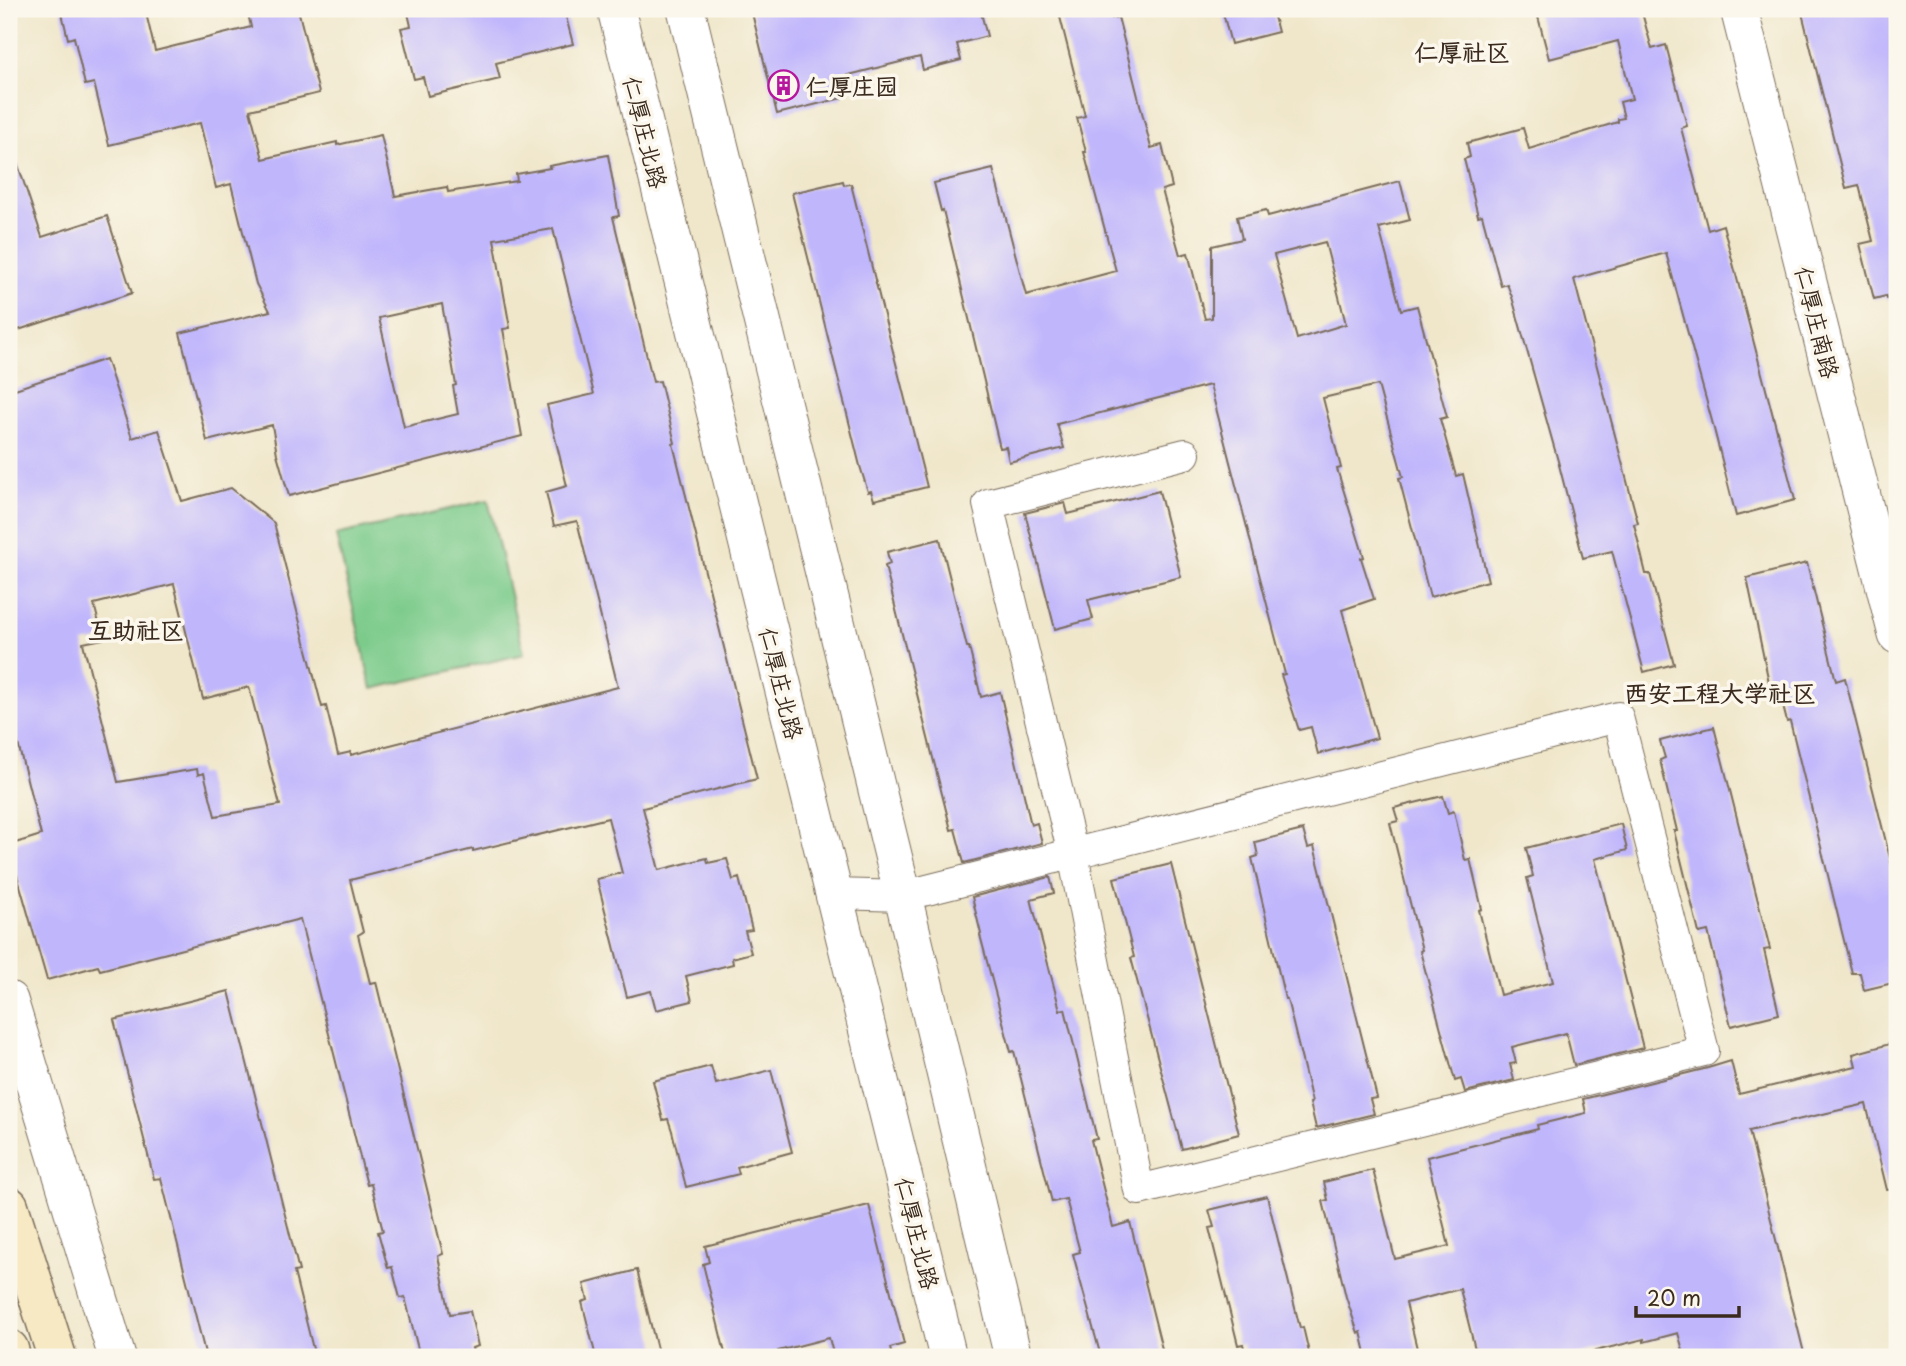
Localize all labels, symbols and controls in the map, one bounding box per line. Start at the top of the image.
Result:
district label: 仁厚社区 [1414,33,1510,69]
building icon: 仁厚庄园 [766,68,800,102]
place label: 仁厚庄园 [806,68,898,103]
street label: 仁厚庄北路 [615,72,677,192]
street label: 仁厚庄南路 [1787,262,1849,382]
district label: 互助社区 [88,611,184,647]
street label: 仁厚庄北路 [751,623,813,743]
district label: 西安工程大学社区 [1624,674,1816,710]
street label: 仁厚庄北路 [887,1173,949,1293]
scale bar [1636,1275,1740,1319]
text: 20 m [1647,1281,1701,1313]

